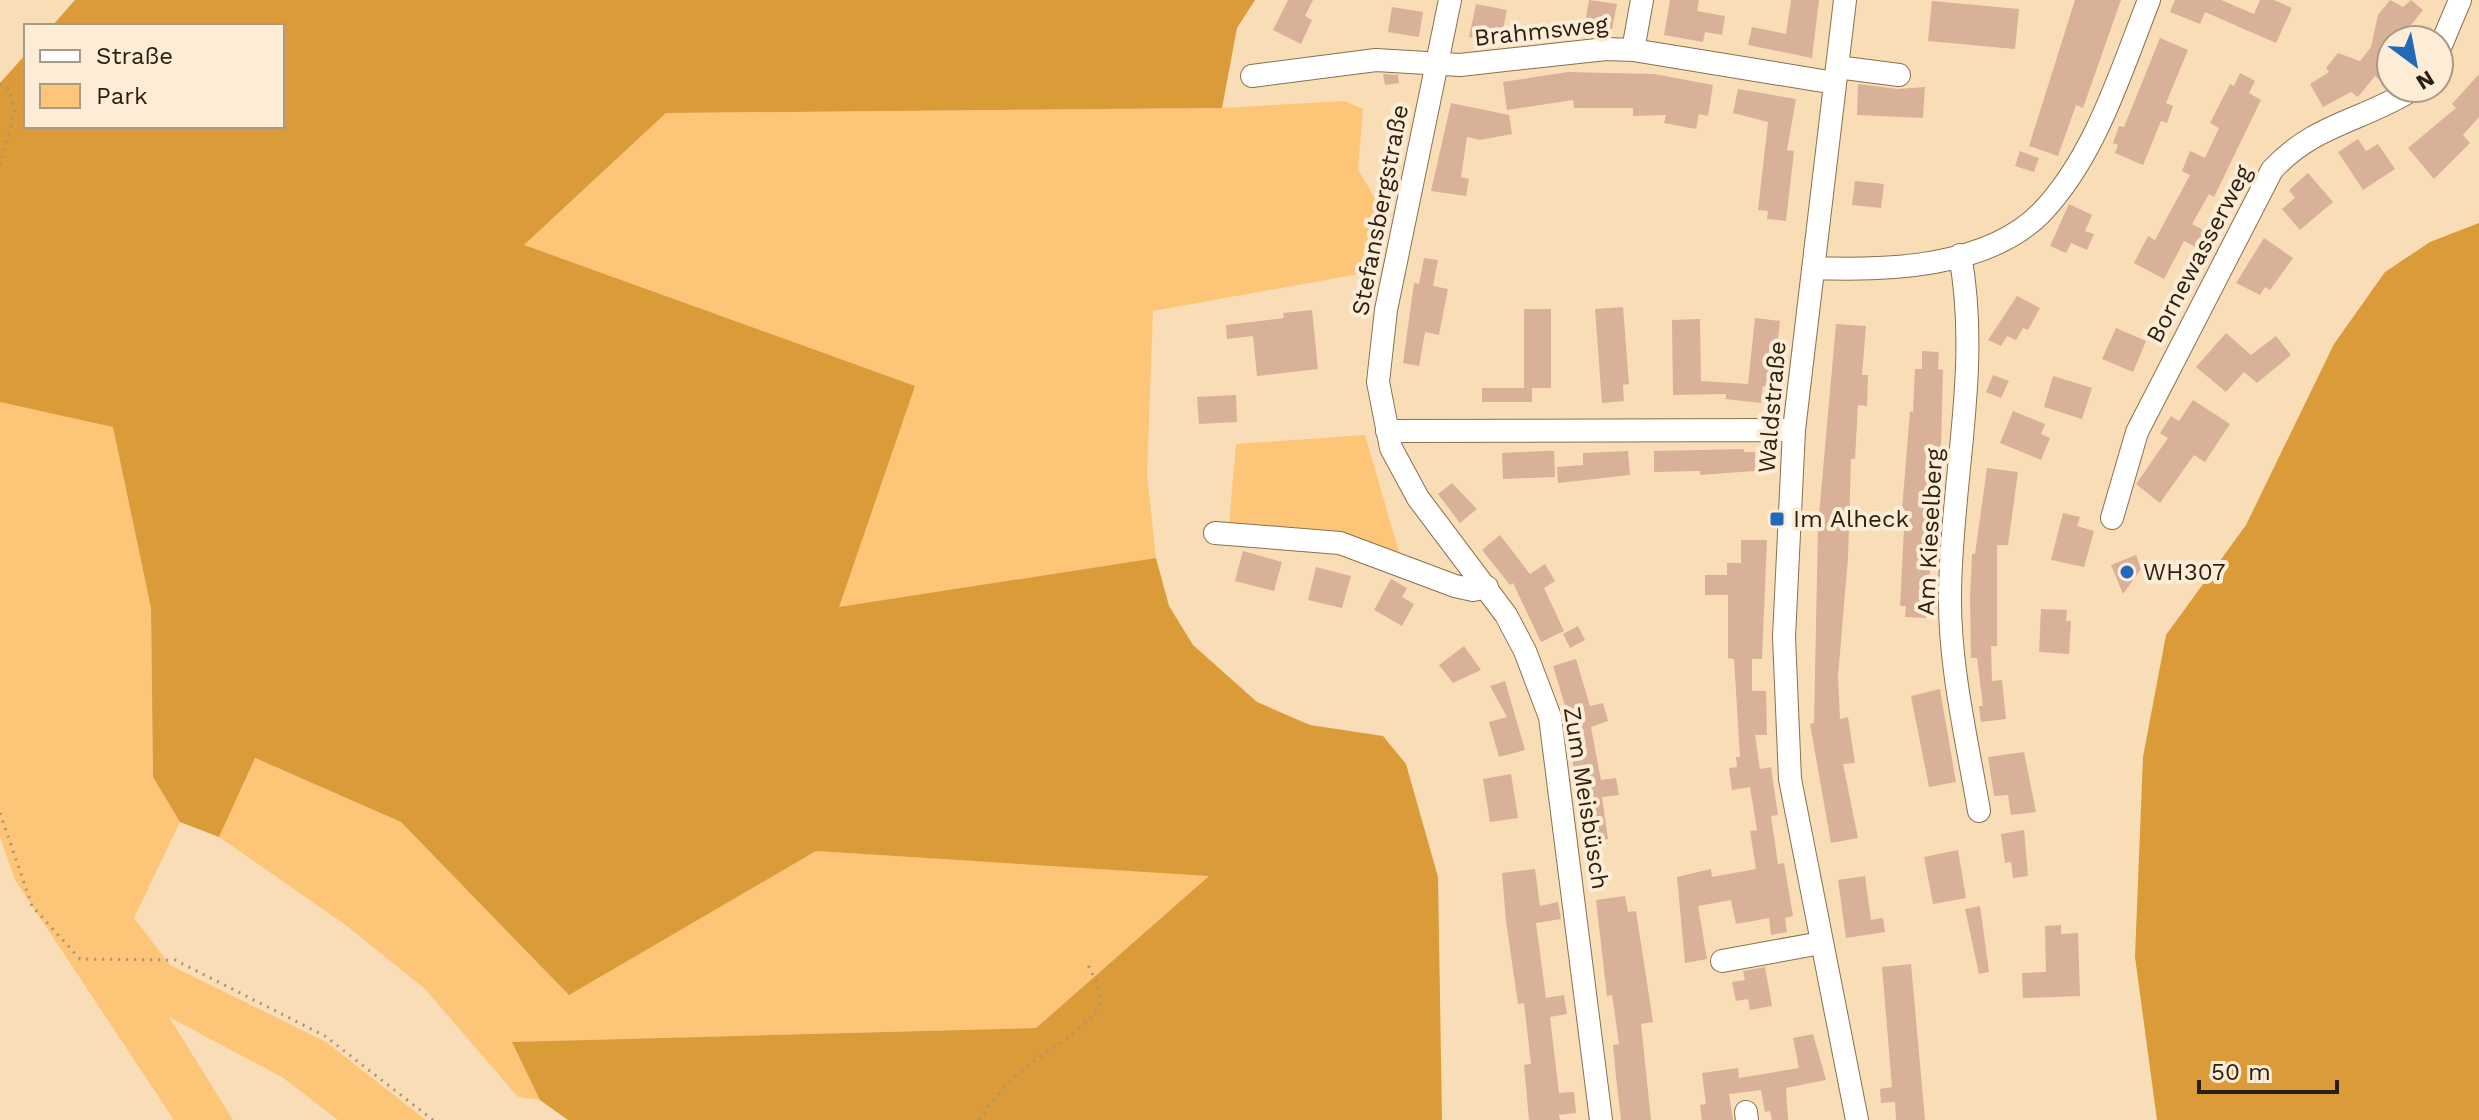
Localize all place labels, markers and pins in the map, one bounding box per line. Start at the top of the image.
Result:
place label: Im Alheck [1793,505,1909,533]
marker: Im Alheck [1768,510,1786,528]
place label: WH307 [2143,558,2226,586]
marker: WH307 [2118,563,2136,581]

